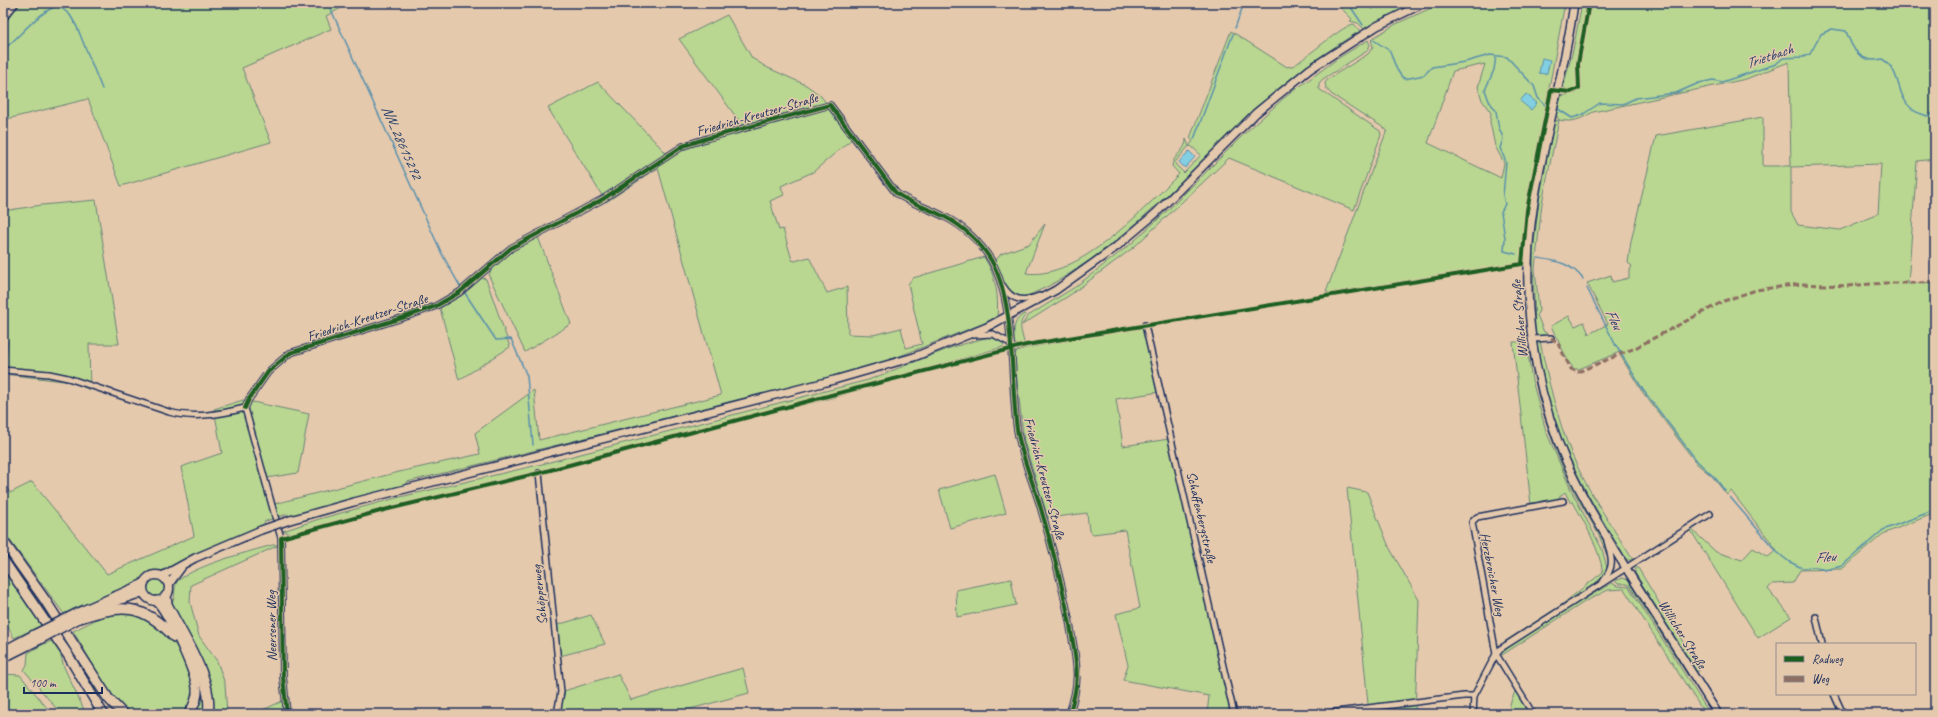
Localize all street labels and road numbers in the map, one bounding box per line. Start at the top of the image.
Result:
street label: Friedrich-Kreutzer-Straße [694,89,821,140]
street label: Willicher Straße [1508,278,1531,358]
street label: Friedrich-Kreutzer-Straße [305,290,431,345]
street label: Friedrich-Kreutzer-Straße [1020,415,1069,542]
street label: Schaffenbergstraße [1183,470,1221,566]
street label: Herzbroicher Weg [1476,531,1509,618]
street label: Schöpperweg [528,563,551,626]
street label: Neersener Weg [262,589,281,662]
street label: Willicher Straße [1655,597,1711,673]

